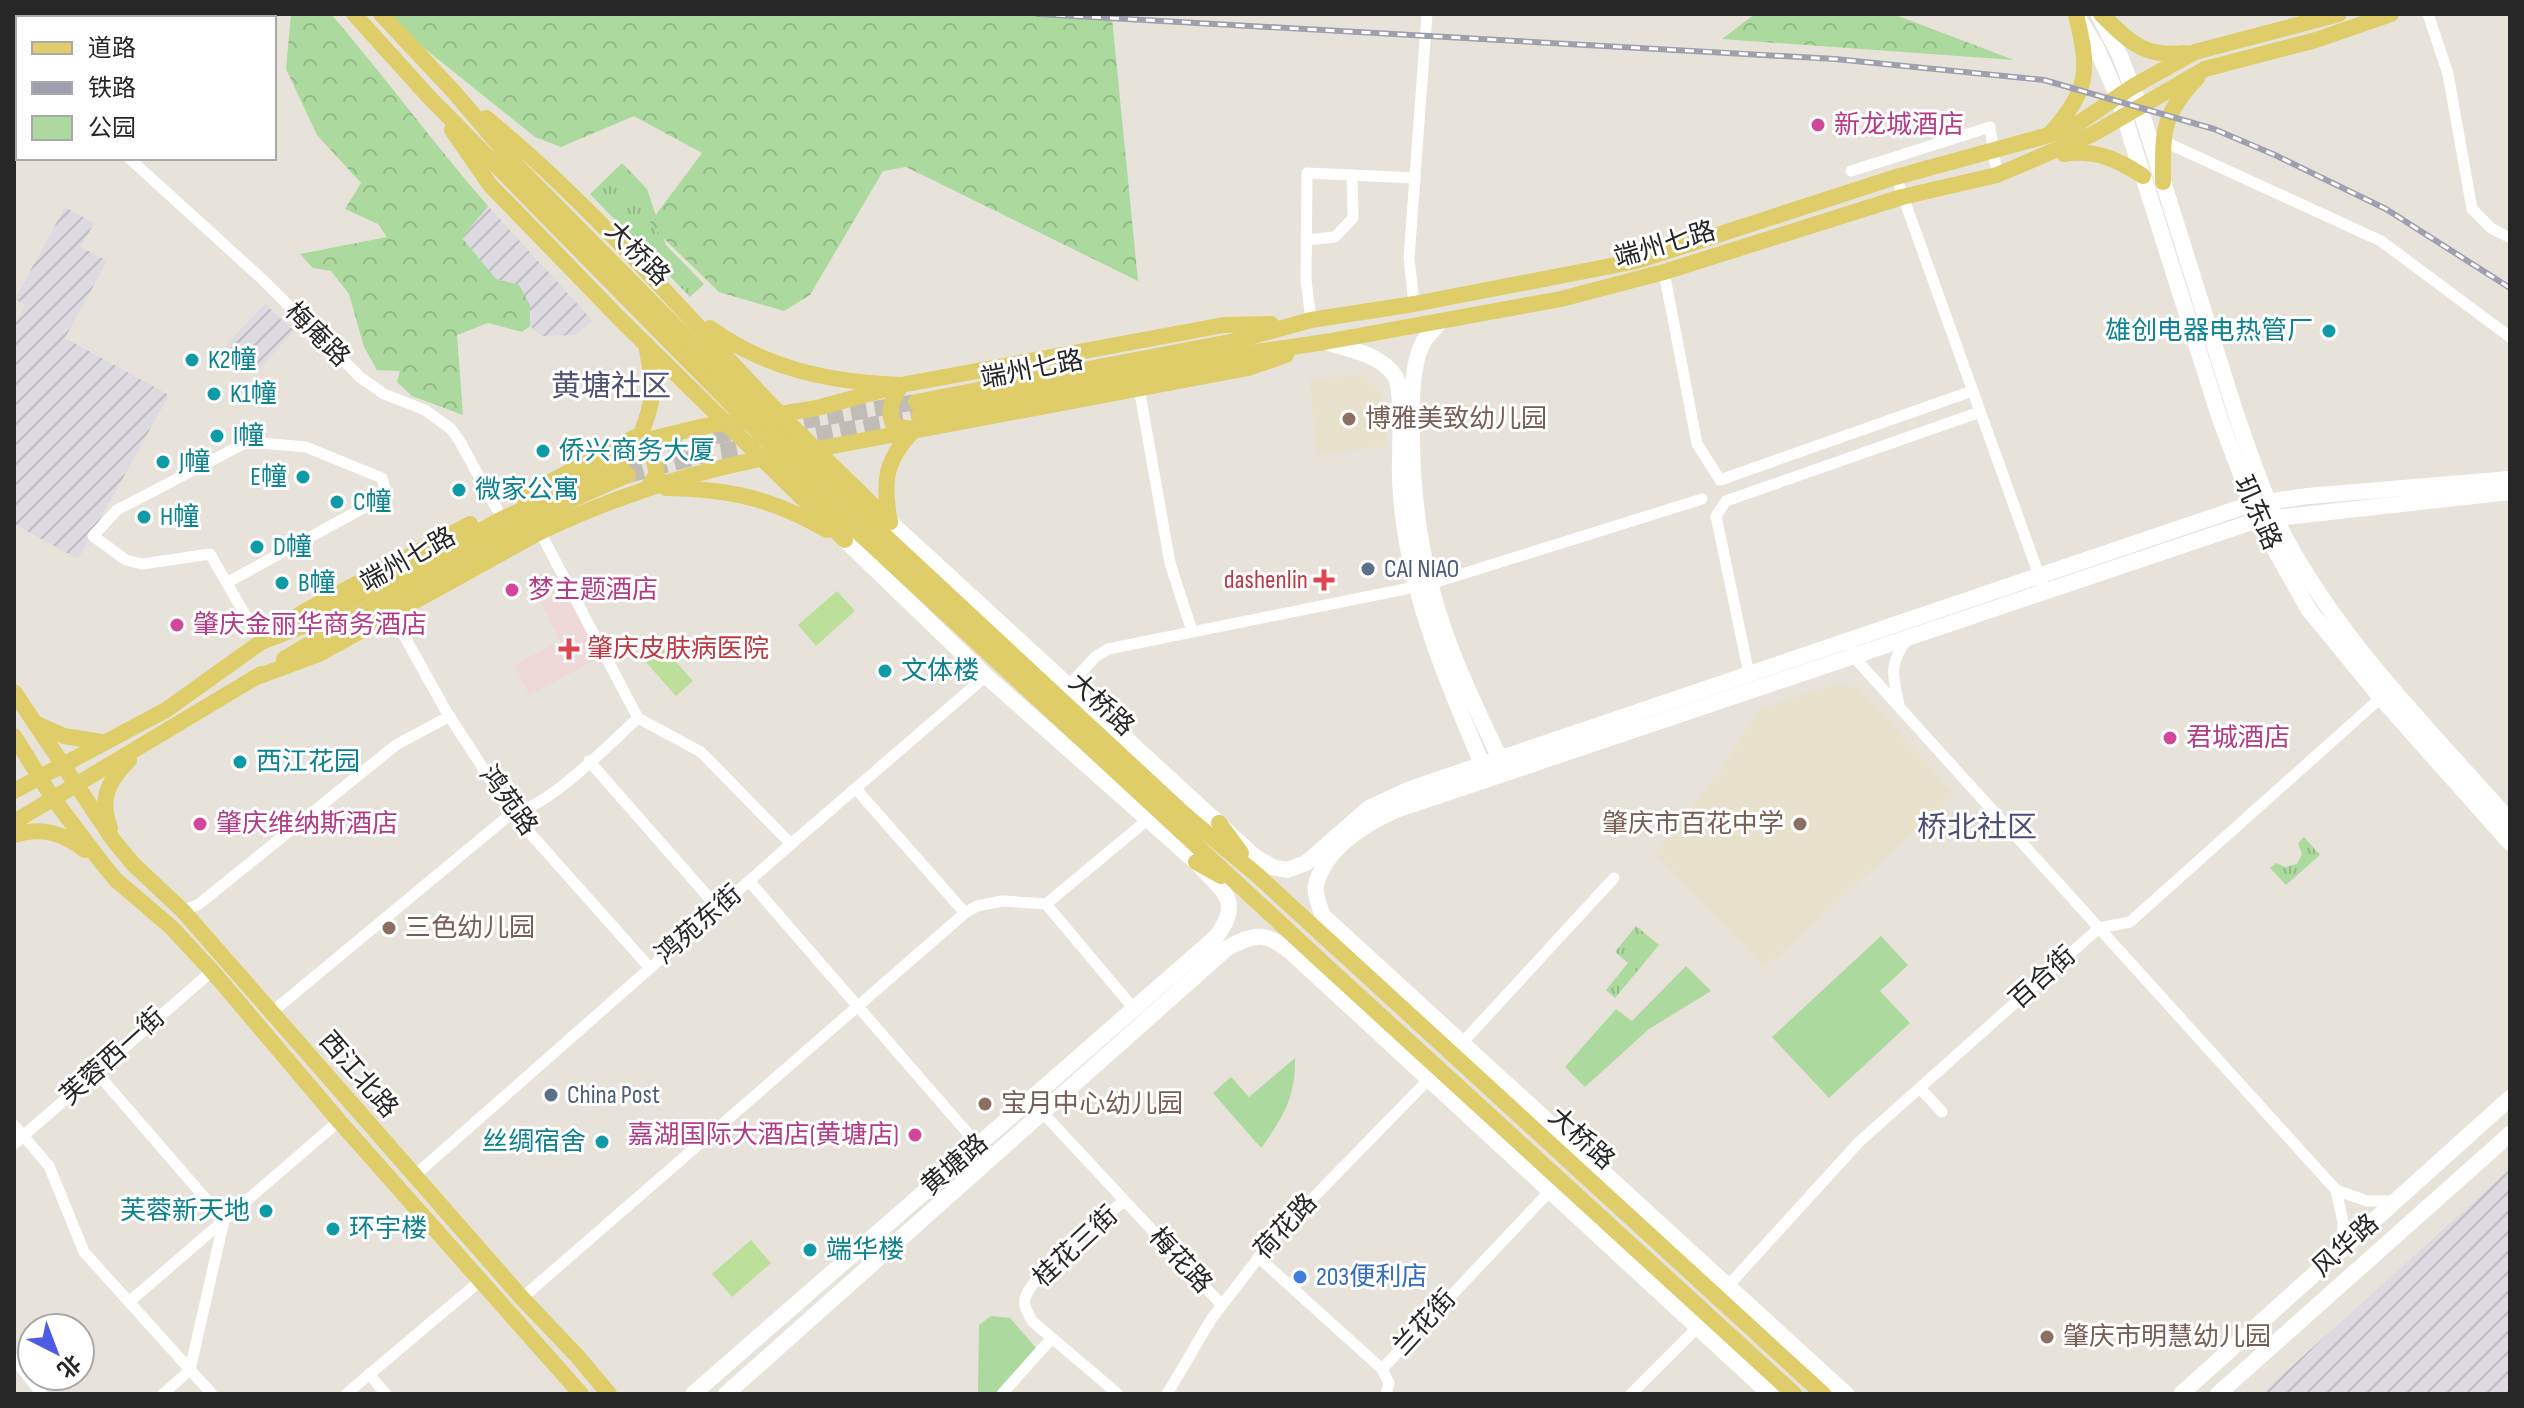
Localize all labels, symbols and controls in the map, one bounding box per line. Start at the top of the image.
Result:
legend [16,16,276,160]
text: 道路 [88,34,136,63]
text: 铁路 [88,74,136,103]
place label: 新龙城酒店 [1834,110,1964,141]
text: 公园 [88,114,136,143]
marker: 新龙城酒店 [1809,116,1827,134]
street label: 大桥路 [598,215,676,293]
street label: 端州七路 [1611,216,1719,274]
street label: 梅庵路 [278,296,356,374]
place label: 雄创电器电热管厂 [2105,316,2313,347]
marker: 雄创电器电热管厂 [2320,322,2338,340]
place label: K2幢 [208,345,257,376]
street label: 端州七路 [978,345,1086,395]
marker: K2幢 [183,351,201,369]
district label: 黄塘社区 [551,369,671,405]
place label: K1幢 [230,379,277,410]
marker: K1幢 [205,385,223,403]
place label: 博雅美致幼儿园 [1365,404,1547,435]
marker: 博雅美致幼儿园 [1340,410,1358,428]
place label: I幢 [233,421,264,452]
marker: I幢 [208,427,226,445]
place label: 侨兴商务大厦 [559,436,715,467]
marker: 侨兴商务大厦 [534,442,552,460]
place label: J幢 [178,447,210,478]
marker: J幢 [154,453,172,471]
place label: E幢 [250,462,287,493]
marker: E幢 [294,468,312,486]
street label: 玑东路 [2227,471,2287,555]
place label: 微家公寓 [475,475,579,506]
marker: 微家公寓 [450,481,468,499]
place label: C幢 [353,487,392,518]
marker: C幢 [328,493,346,511]
place label: H幢 [160,502,199,533]
marker: H幢 [135,508,153,526]
street label: 端州七路 [355,521,461,599]
place label: D幢 [273,532,312,563]
marker: D幢 [248,538,266,556]
place label: CAI NIAO [1384,554,1459,585]
marker: CAI NIAO [1359,560,1377,578]
place label: dashenlin [1224,565,1308,596]
place label: B幢 [298,568,336,599]
marker: dashenlin [1315,571,1333,589]
marker: B幢 [273,574,291,592]
place label: 梦主题酒店 [528,575,658,606]
marker: 梦主题酒店 [503,581,521,599]
place label: 肇庆金丽华商务酒店 [193,610,427,641]
marker: 肇庆金丽华商务酒店 [168,616,186,634]
place label: 肇庆皮肤病医院 [587,634,769,665]
marker: 肇庆皮肤病医院 [558,638,580,660]
place label: 文体楼 [901,656,979,687]
marker: 文体楼 [876,662,894,680]
street label: 大桥路 [1062,667,1140,743]
place label: 君城酒店 [2186,723,2290,754]
marker: 君城酒店 [2161,729,2179,747]
place label: 西江花园 [256,747,360,778]
marker: 西江花园 [231,753,249,771]
street label: 鸿苑路 [473,760,543,842]
place label: 肇庆维纳斯酒店 [216,809,398,840]
place label: 肇庆市百花中学 [1602,809,1784,840]
district label: 桥北社区 [1917,810,2037,846]
marker: 肇庆维纳斯酒店 [191,815,209,833]
marker: 肇庆市百花中学 [1791,815,1809,833]
street label: 鸿苑东街 [650,879,748,971]
place label: 三色幼儿园 [405,913,535,944]
marker: 三色幼儿园 [380,919,398,937]
street label: 百合街 [2004,940,2082,1016]
street label: 芙蓉西一街 [54,1002,172,1112]
street label: 西江北路 [312,1026,404,1124]
place label: China Post [567,1080,660,1111]
marker: China Post [542,1086,560,1104]
place label: 宝月中心幼儿园 [1001,1089,1183,1120]
marker: 宝月中心幼儿园 [976,1095,994,1113]
street label: 大桥路 [1542,1101,1620,1177]
place label: 嘉湖国际大酒店(黄塘店) [628,1120,899,1151]
marker: 嘉湖国际大酒店(黄塘店) [906,1126,924,1144]
place label: 丝绸宿舍 [482,1127,586,1158]
street label: 黄塘路 [915,1128,995,1202]
marker: 丝绸宿舍 [593,1133,611,1151]
street label: 荷花路 [1248,1188,1324,1266]
place label: 芙蓉新天地 [120,1196,250,1227]
street label: 桂花三街 [1027,1200,1125,1294]
marker: 芙蓉新天地 [257,1202,275,1220]
street label: 风华路 [2307,1208,2385,1284]
place label: 环宇楼 [349,1214,427,1245]
marker: 环宇楼 [324,1220,342,1238]
street label: 梅花路 [1142,1222,1218,1300]
place label: 端华楼 [826,1235,904,1266]
marker: 端华楼 [801,1241,819,1259]
place label: 203便利店 [1316,1262,1427,1293]
marker: 203便利店 [1291,1268,1309,1286]
street label: 兰花街 [1387,1284,1463,1362]
north arrow [16,1312,96,1392]
place label: 肇庆市明慧幼儿园 [2063,1322,2271,1353]
marker: 肇庆市明慧幼儿园 [2038,1328,2056,1346]
text: 北 [51,1348,86,1383]

